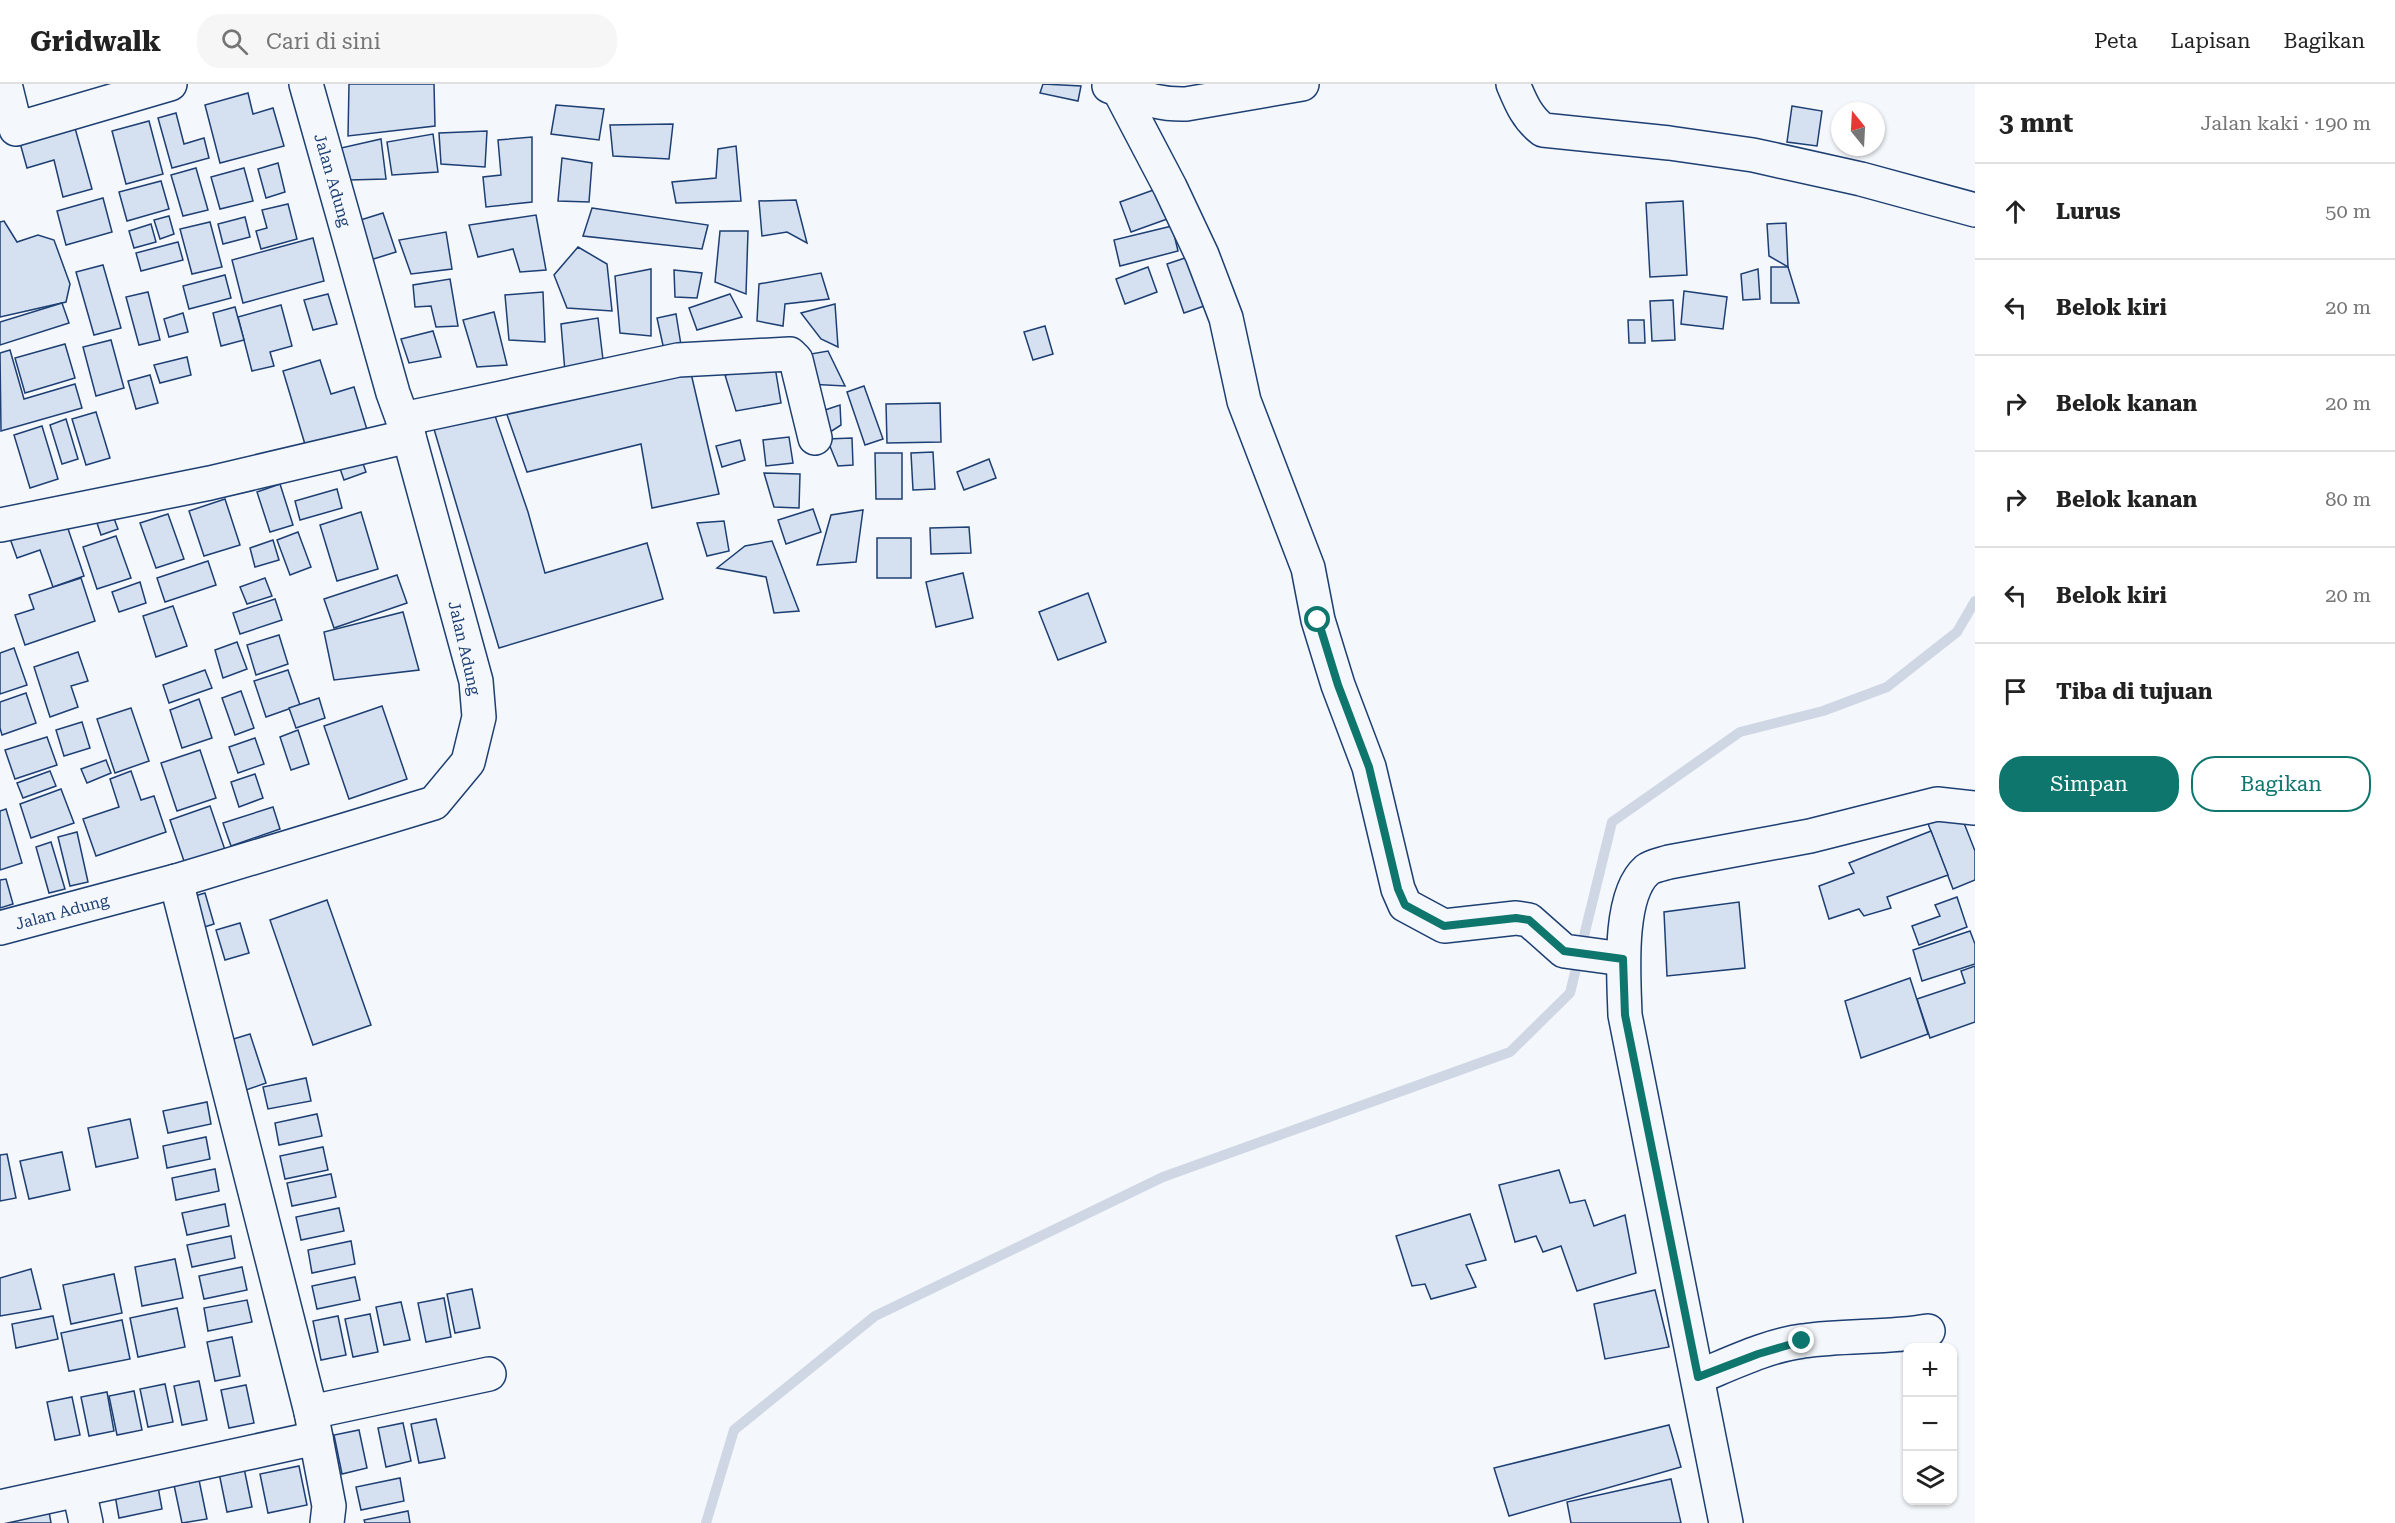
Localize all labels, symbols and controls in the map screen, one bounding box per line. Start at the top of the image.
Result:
search box [197,14,617,68]
text: Gridwalk [30,25,161,58]
icon: search [218,25,251,58]
text: Cari di sini [266,29,381,54]
text: Peta [2094,29,2138,53]
text: Lapisan [2171,29,2251,53]
text: Bagikan [2284,29,2365,53]
north arrow [1831,102,1885,156]
text: 3 mnt [1999,108,2073,138]
text: Jalan kaki · 190 m [2200,111,2371,135]
street label: Jalan Adung [310,131,355,230]
icon: ahead [1999,195,2032,228]
text: Lurus [2056,199,2121,224]
text: 50 m [2325,199,2371,223]
icon: left [1999,291,2032,324]
text: Belok kiri [2056,295,2167,320]
text: 20 m [2325,295,2371,319]
icon: right [1999,387,2032,420]
text: Belok kanan [2056,391,2197,416]
text: 20 m [2325,391,2371,415]
icon: right [1999,483,2032,516]
text: Belok kanan [2056,487,2197,512]
text: 80 m [2325,487,2371,511]
icon: left [1999,579,2032,612]
text: Belok kiri [2056,583,2167,608]
text: 20 m [2325,583,2371,607]
street label: Jalan Adung [444,599,485,698]
route start [1304,606,1330,632]
icon: arrive [1999,675,2032,708]
text: Tiba di tujuan [2056,679,2212,704]
button: Simpan [1999,756,2179,812]
button: Bagikan [2191,756,2371,812]
street label: Jalan Adung [13,890,112,934]
route end [1788,1327,1814,1353]
map controls [1903,1343,1957,1505]
button: + [1903,1343,1957,1397]
button: − [1903,1397,1957,1451]
button: layers [1903,1451,1957,1505]

